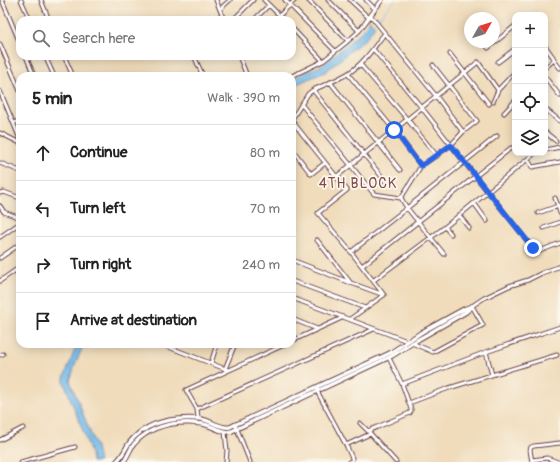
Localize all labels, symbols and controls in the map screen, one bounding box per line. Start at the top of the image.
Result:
north arrow [464,12,500,48]
map controls [512,12,548,156]
button: + [512,12,548,48]
search box [16,16,296,60]
icon: search [30,27,52,49]
text: Search here [62,29,135,48]
button: − [512,48,548,84]
button: locate [512,84,548,120]
text: 5 min [32,88,72,109]
text: Walk · 390 m [207,90,280,106]
button: layers [512,120,548,156]
route start [385,121,403,139]
icon: ahead [32,142,54,164]
text: Continue [70,143,128,162]
text: 80 m [250,145,280,161]
district label: 4TH BLOCK [319,175,397,192]
icon: left [32,198,54,220]
text: Turn left [70,199,126,218]
text: 70 m [250,201,280,217]
route end [524,239,542,257]
icon: right [32,254,54,276]
text: Turn right [70,255,131,274]
text: 240 m [242,257,280,273]
icon: arrive [32,310,54,332]
text: Arrive at destination [70,311,197,330]

